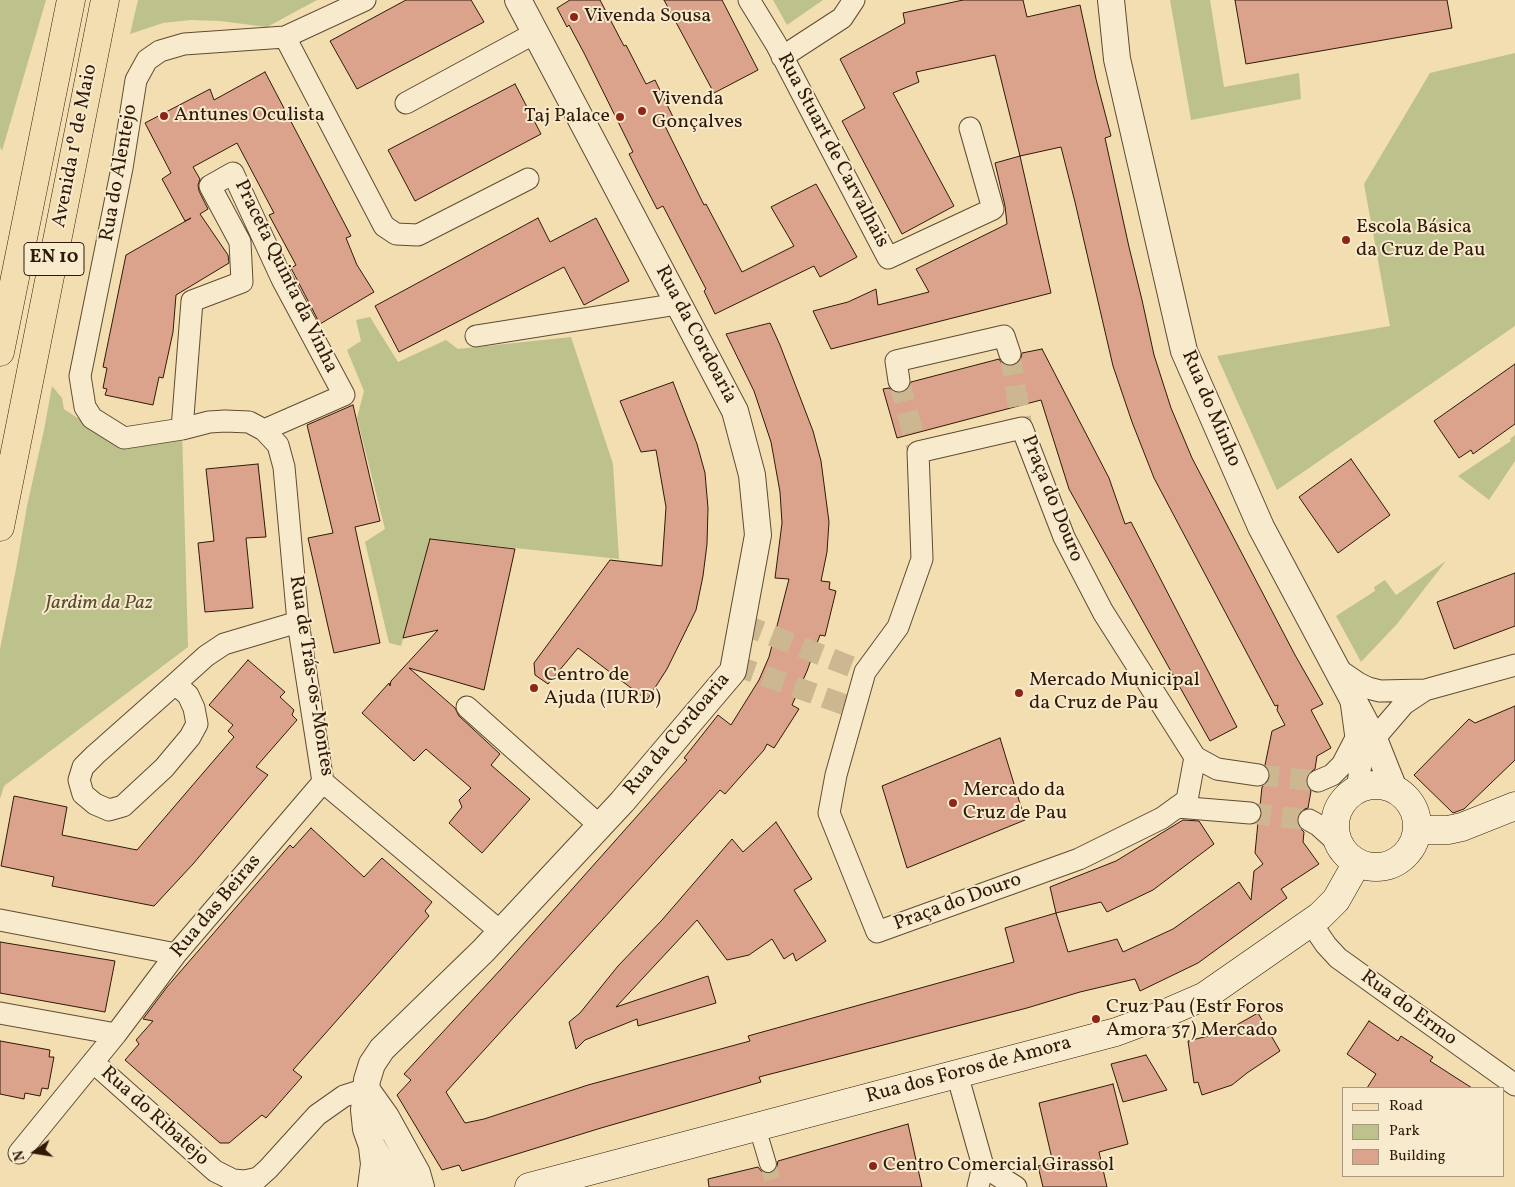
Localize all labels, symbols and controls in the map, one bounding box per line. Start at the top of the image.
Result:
place label: Vivenda Sousa [584,5,711,29]
marker: Vivenda Sousa [568,11,580,23]
street label: Rua Stuart de Carvalhais [771,50,893,252]
street label: Avenida 1º de Maio [48,62,104,230]
place label: Vivenda Gonçalves [652,88,742,135]
street label: Rua do Alentejo [96,103,144,243]
place label: Antunes Oculista [174,104,325,128]
place label: Taj Palace [524,105,610,129]
marker: Vivenda Gonçalves [636,105,648,117]
marker: Antunes Oculista [158,110,170,122]
marker: Taj Palace [614,111,626,123]
street label: Praceta Quinta da Vinha [228,176,342,378]
place label: Escola Básica da Cruz de Pau [1356,216,1486,263]
marker: Escola Básica da Cruz de Pau [1340,234,1352,246]
road number: EN 10 [24,242,84,276]
street label: Rua da Cordoaria [649,262,741,408]
street label: Rua do Minho [1175,347,1245,471]
street label: Praça do Douro [1015,432,1087,566]
street label: Rua de Trás-os-Montes [282,574,338,778]
park label: Jardim da Paz [45,592,153,616]
place label: Centro de Ajuda (IURD) [544,664,661,711]
street label: Rua da Cordoaria [620,669,736,801]
place label: Mercado Municipal da Cruz de Pau [1029,669,1200,716]
marker: Centro de Ajuda (IURD) [528,682,540,694]
marker: Mercado Municipal da Cruz de Pau [1013,687,1025,699]
place label: Mercado da Cruz de Pau [963,779,1067,826]
marker: Mercado da Cruz de Pau [947,797,959,809]
street label: Rua das Beiras [167,850,267,964]
street label: Praça do Douro [891,869,1025,937]
street label: Rua do Ermo [1355,966,1461,1052]
place label: Cruz Pau (Estr Foros Amora 37) Mercado [1106,996,1284,1043]
marker: Cruz Pau (Estr Foros Amora 37) Mercado [1090,1013,1102,1025]
street label: Rua dos Foros de Amora [864,1032,1074,1110]
street label: Rua do Ribatejo [95,1062,213,1172]
legend [1342,1087,1505,1177]
text: Road [1389,1096,1423,1117]
text: Park [1389,1121,1420,1142]
north arrow [10,1127,60,1177]
text: Building [1389,1146,1445,1167]
text: N [9,1148,30,1163]
place label: Centro Comercial Girassol [883,1154,1114,1178]
marker: Centro Comercial Girassol [867,1160,879,1172]

